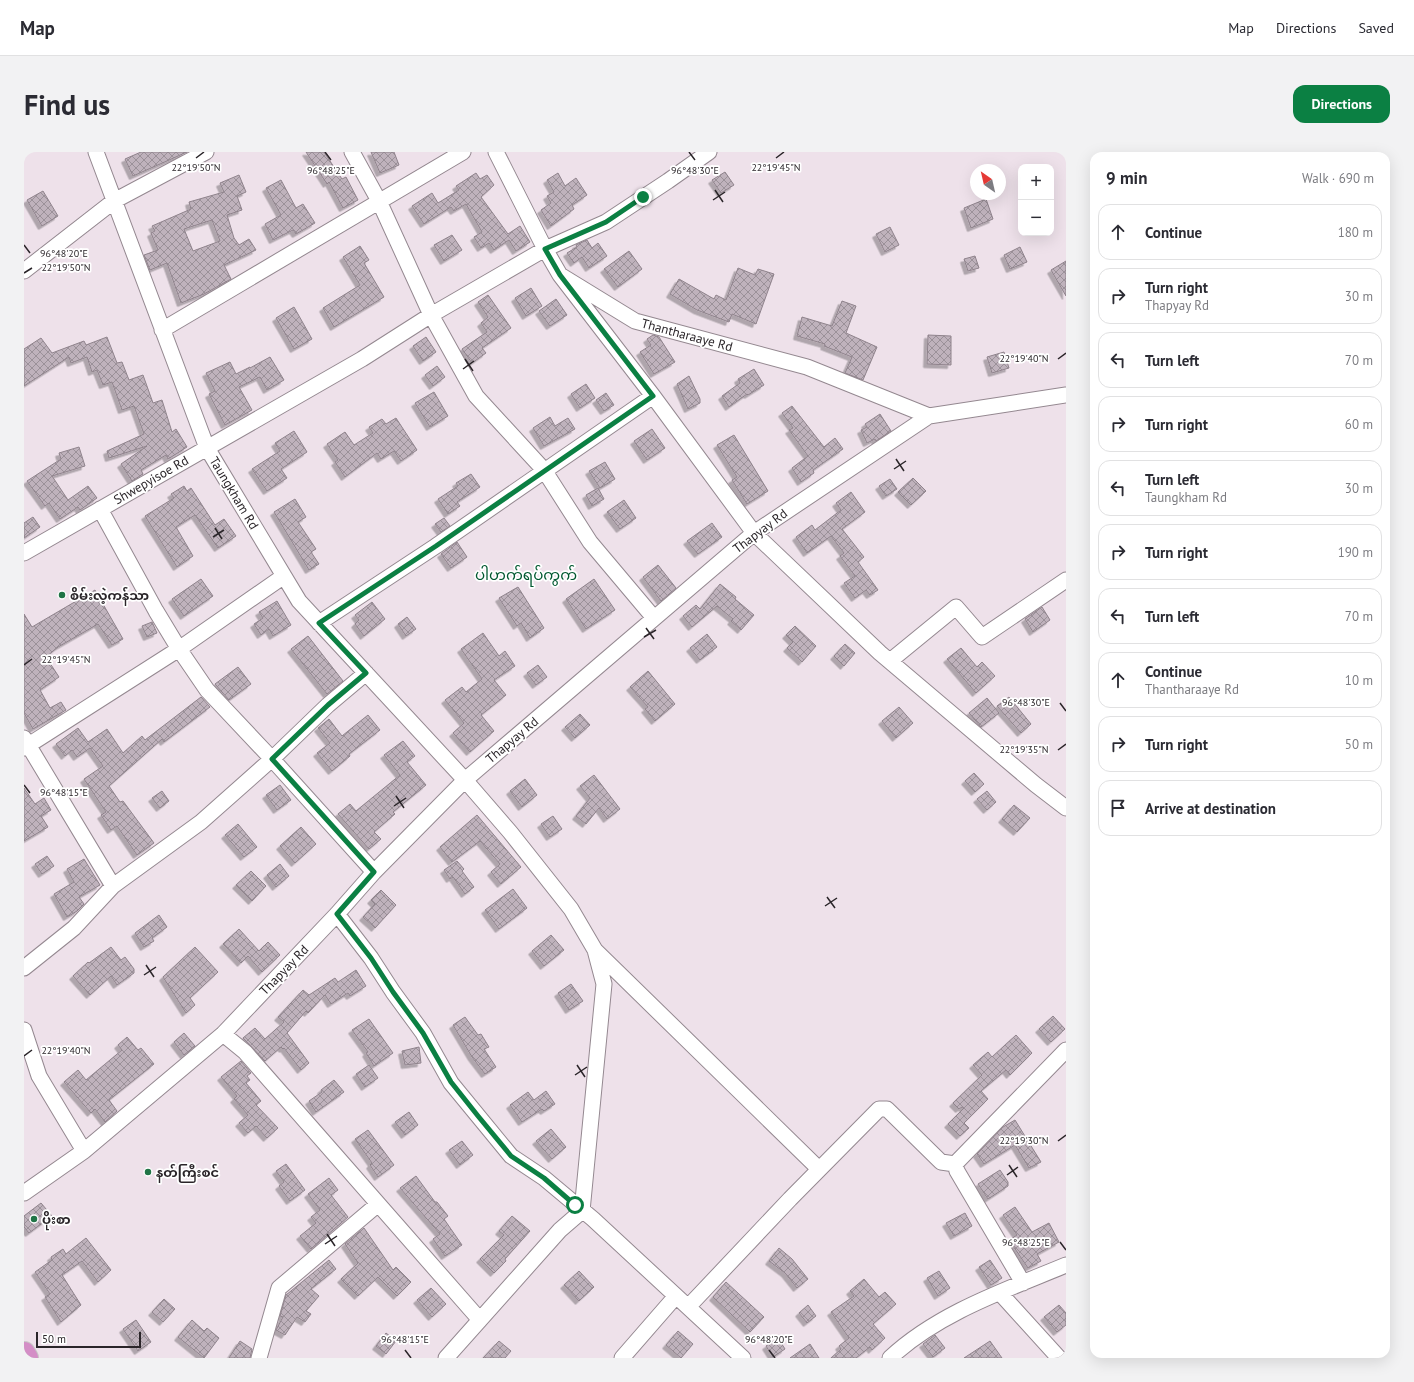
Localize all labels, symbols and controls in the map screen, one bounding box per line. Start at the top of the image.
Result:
text: Map [20,16,55,40]
text: Map [1228,19,1254,37]
text: Directions [1276,19,1336,37]
text: Saved [1358,19,1394,37]
button: Directions [1293,85,1390,123]
text: Find us [24,86,110,123]
text: 22°19'50"N [171,161,221,174]
text: 22°19'45"N [751,161,801,174]
text: 96°48'25"E [307,164,355,177]
text: 96°48'30"E [671,164,719,177]
north arrow [970,164,1006,200]
map controls [1018,164,1054,236]
button: + [1018,164,1054,200]
text: 9 min [1106,167,1147,189]
text: Walk · 690 m [1302,170,1374,187]
route end [634,188,652,206]
button: − [1018,200,1054,236]
icon: ahead [1107,221,1129,243]
text: Continue [1145,223,1202,242]
text: 180 m [1338,224,1373,241]
text: 96°48'20"E [40,247,88,260]
text: 22°19'50"N [41,261,91,274]
text: Turn right [1145,278,1208,297]
icon: right [1107,285,1129,307]
text: 30 m [1345,288,1373,305]
text: Thapyay Rd [1145,297,1209,314]
street label: Thantharaaye Rd [639,315,735,355]
icon: left [1107,349,1129,371]
text: Turn left [1145,351,1199,370]
text: 22°19'40"N [999,352,1049,365]
text: 70 m [1345,352,1373,369]
icon: right [1107,413,1129,435]
text: Turn right [1145,415,1208,434]
text: 60 m [1345,416,1373,433]
street label: Shwepyisoe Rd [111,452,191,508]
street label: Taungkham Rd [206,453,262,533]
text: Turn left [1145,470,1199,489]
icon: left [1107,477,1129,499]
text: 30 m [1345,480,1373,497]
text: Taungkham Rd [1145,489,1227,506]
street label: Thapyay Rd [729,505,791,557]
icon: right [1107,541,1129,563]
text: Turn right [1145,543,1208,562]
text: 190 m [1338,544,1373,561]
district label: ပါဟက်ရပ်ကွက် [475,565,577,587]
place label: စိမ်းလဲ့ကန်သာ [70,586,149,606]
marker: စိမ်းလဲ့ကန်သာ [57,590,67,600]
icon: left [1107,605,1129,627]
text: Turn left [1145,607,1199,626]
text: 70 m [1345,608,1373,625]
text: 22°19'45"N [41,653,91,666]
text: Continue [1145,662,1202,681]
icon: ahead [1107,669,1129,691]
text: 10 m [1345,672,1373,689]
text: Thantharaaye Rd [1145,681,1239,698]
text: 96°48'30"E [1002,696,1050,709]
street label: Thapyay Rd [482,713,542,767]
icon: right [1107,733,1129,755]
text: Turn right [1145,735,1208,754]
text: 50 m [1345,736,1373,753]
text: 22°19'35"N [999,743,1049,756]
text: 96°48'15"E [40,786,88,799]
icon: arrive [1107,797,1129,819]
text: Arrive at destination [1145,799,1276,818]
street label: Thapyay Rd [256,941,312,999]
text: 22°19'40"N [41,1044,91,1057]
text: 22°19'30"N [999,1134,1049,1147]
place label: နတ်ကြီးစင် [156,1163,219,1183]
marker: နတ်ကြီးစင် [143,1167,153,1177]
route start [566,1196,584,1214]
place label: ပိုးစာ [42,1211,70,1231]
marker: ပိုးစာ [29,1214,39,1224]
text: 96°48'25"E [1002,1236,1050,1249]
scale bar [36,1330,141,1349]
text: 50 m [42,1332,66,1346]
text: 96°48'15"E [381,1333,429,1346]
text: 96°48'20"E [745,1333,793,1346]

